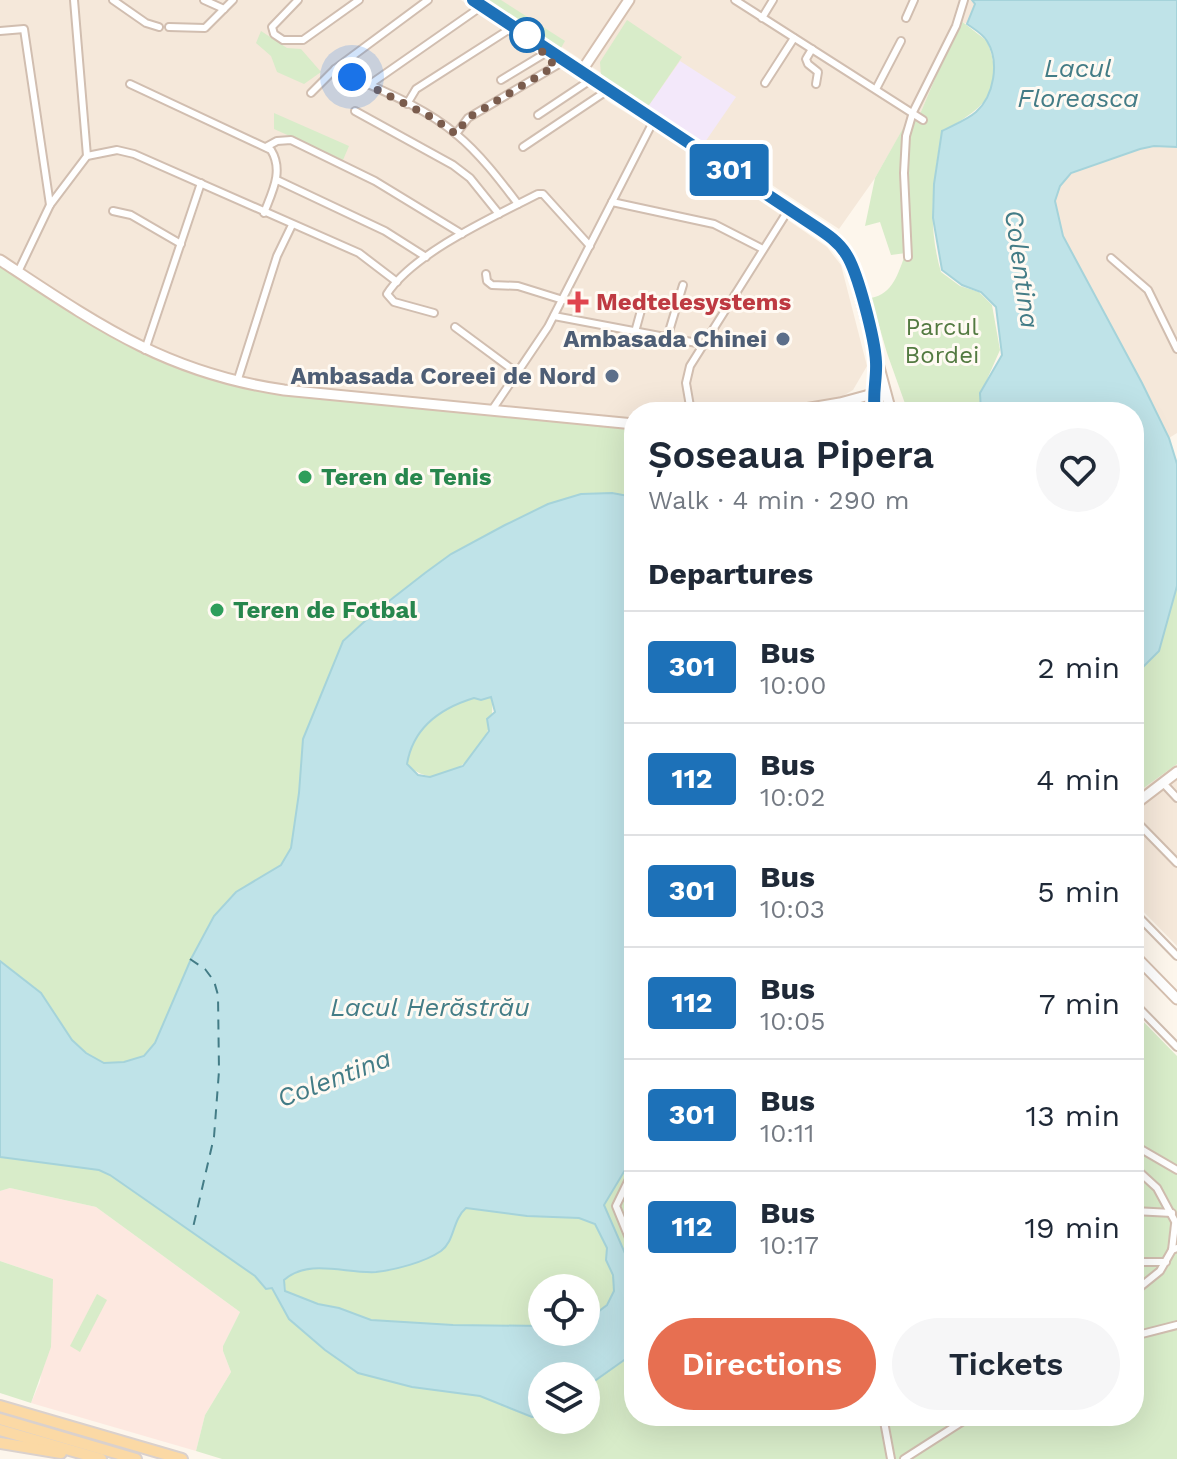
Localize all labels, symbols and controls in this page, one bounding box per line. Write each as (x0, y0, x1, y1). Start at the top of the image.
unlabelled marker (510, 18, 544, 52)
water label: Lacul Floreasca (1017, 53, 1139, 113)
your location (332, 57, 372, 97)
line badge: 301 (683, 144, 775, 196)
text: 301 (706, 153, 752, 186)
water label: Colentina (999, 208, 1045, 330)
place label: Medtelesystems (596, 288, 791, 316)
marker: Medtelesystems (567, 291, 589, 313)
park label: Parcul Bordei (905, 313, 979, 369)
place label: Ambasada Chinei (563, 325, 767, 353)
marker: Ambasada Chinei (774, 330, 792, 348)
place label: Ambasada Coreei de Nord (291, 362, 596, 390)
marker: Ambasada Coreei de Nord (603, 367, 621, 385)
button: heart (1036, 428, 1120, 512)
text: Șoseaua Pipera (648, 433, 934, 477)
place label: Teren de Tenis (321, 463, 492, 491)
marker: Teren de Tenis (296, 468, 314, 486)
text: Walk · 4 min · 290 m (648, 485, 910, 515)
text: Departures (648, 556, 813, 591)
place label: Teren de Fotbal (233, 596, 417, 624)
marker: Teren de Fotbal (208, 601, 226, 619)
text: Bus (760, 635, 815, 670)
text: 301 (669, 650, 715, 683)
text: 2 min (1037, 650, 1120, 685)
text: 10:00 (760, 670, 826, 700)
text: Bus (760, 747, 815, 782)
text: 112 (672, 762, 712, 795)
text: 4 min (1036, 762, 1120, 797)
text: 10:02 (760, 782, 825, 812)
text: Bus (760, 859, 815, 894)
text: 301 (669, 874, 715, 907)
text: 5 min (1037, 874, 1120, 909)
text: 10:03 (760, 894, 825, 924)
text: Bus (760, 971, 815, 1006)
text: 112 (672, 986, 712, 1019)
text: 7 min (1039, 986, 1120, 1021)
water label: Lacul Herăstrău (330, 992, 530, 1022)
text: 10:05 (760, 1006, 825, 1036)
water label: Colentina (273, 1043, 395, 1113)
text: Bus (760, 1083, 815, 1118)
text: 301 (669, 1098, 715, 1131)
text: 13 min (1025, 1098, 1120, 1133)
text: 10:11 (760, 1118, 814, 1148)
text: Bus (760, 1195, 815, 1230)
text: 112 (672, 1210, 712, 1243)
text: 19 min (1024, 1210, 1120, 1245)
text: 10:17 (760, 1230, 819, 1260)
map controls (528, 1274, 600, 1434)
button: locate (528, 1274, 600, 1346)
button: Directions (648, 1318, 876, 1410)
button: Tickets (892, 1318, 1120, 1410)
button: layers (528, 1362, 600, 1434)

